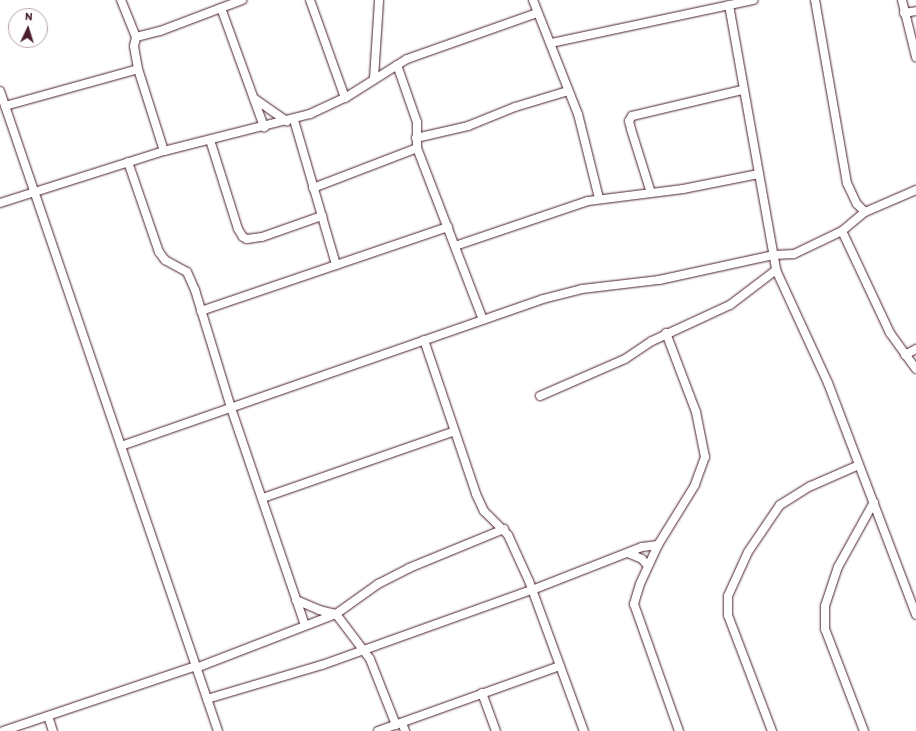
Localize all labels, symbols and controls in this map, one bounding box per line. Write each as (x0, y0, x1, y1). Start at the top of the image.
north arrow (8, 8, 48, 48)
text: N (25, 10, 33, 23)

